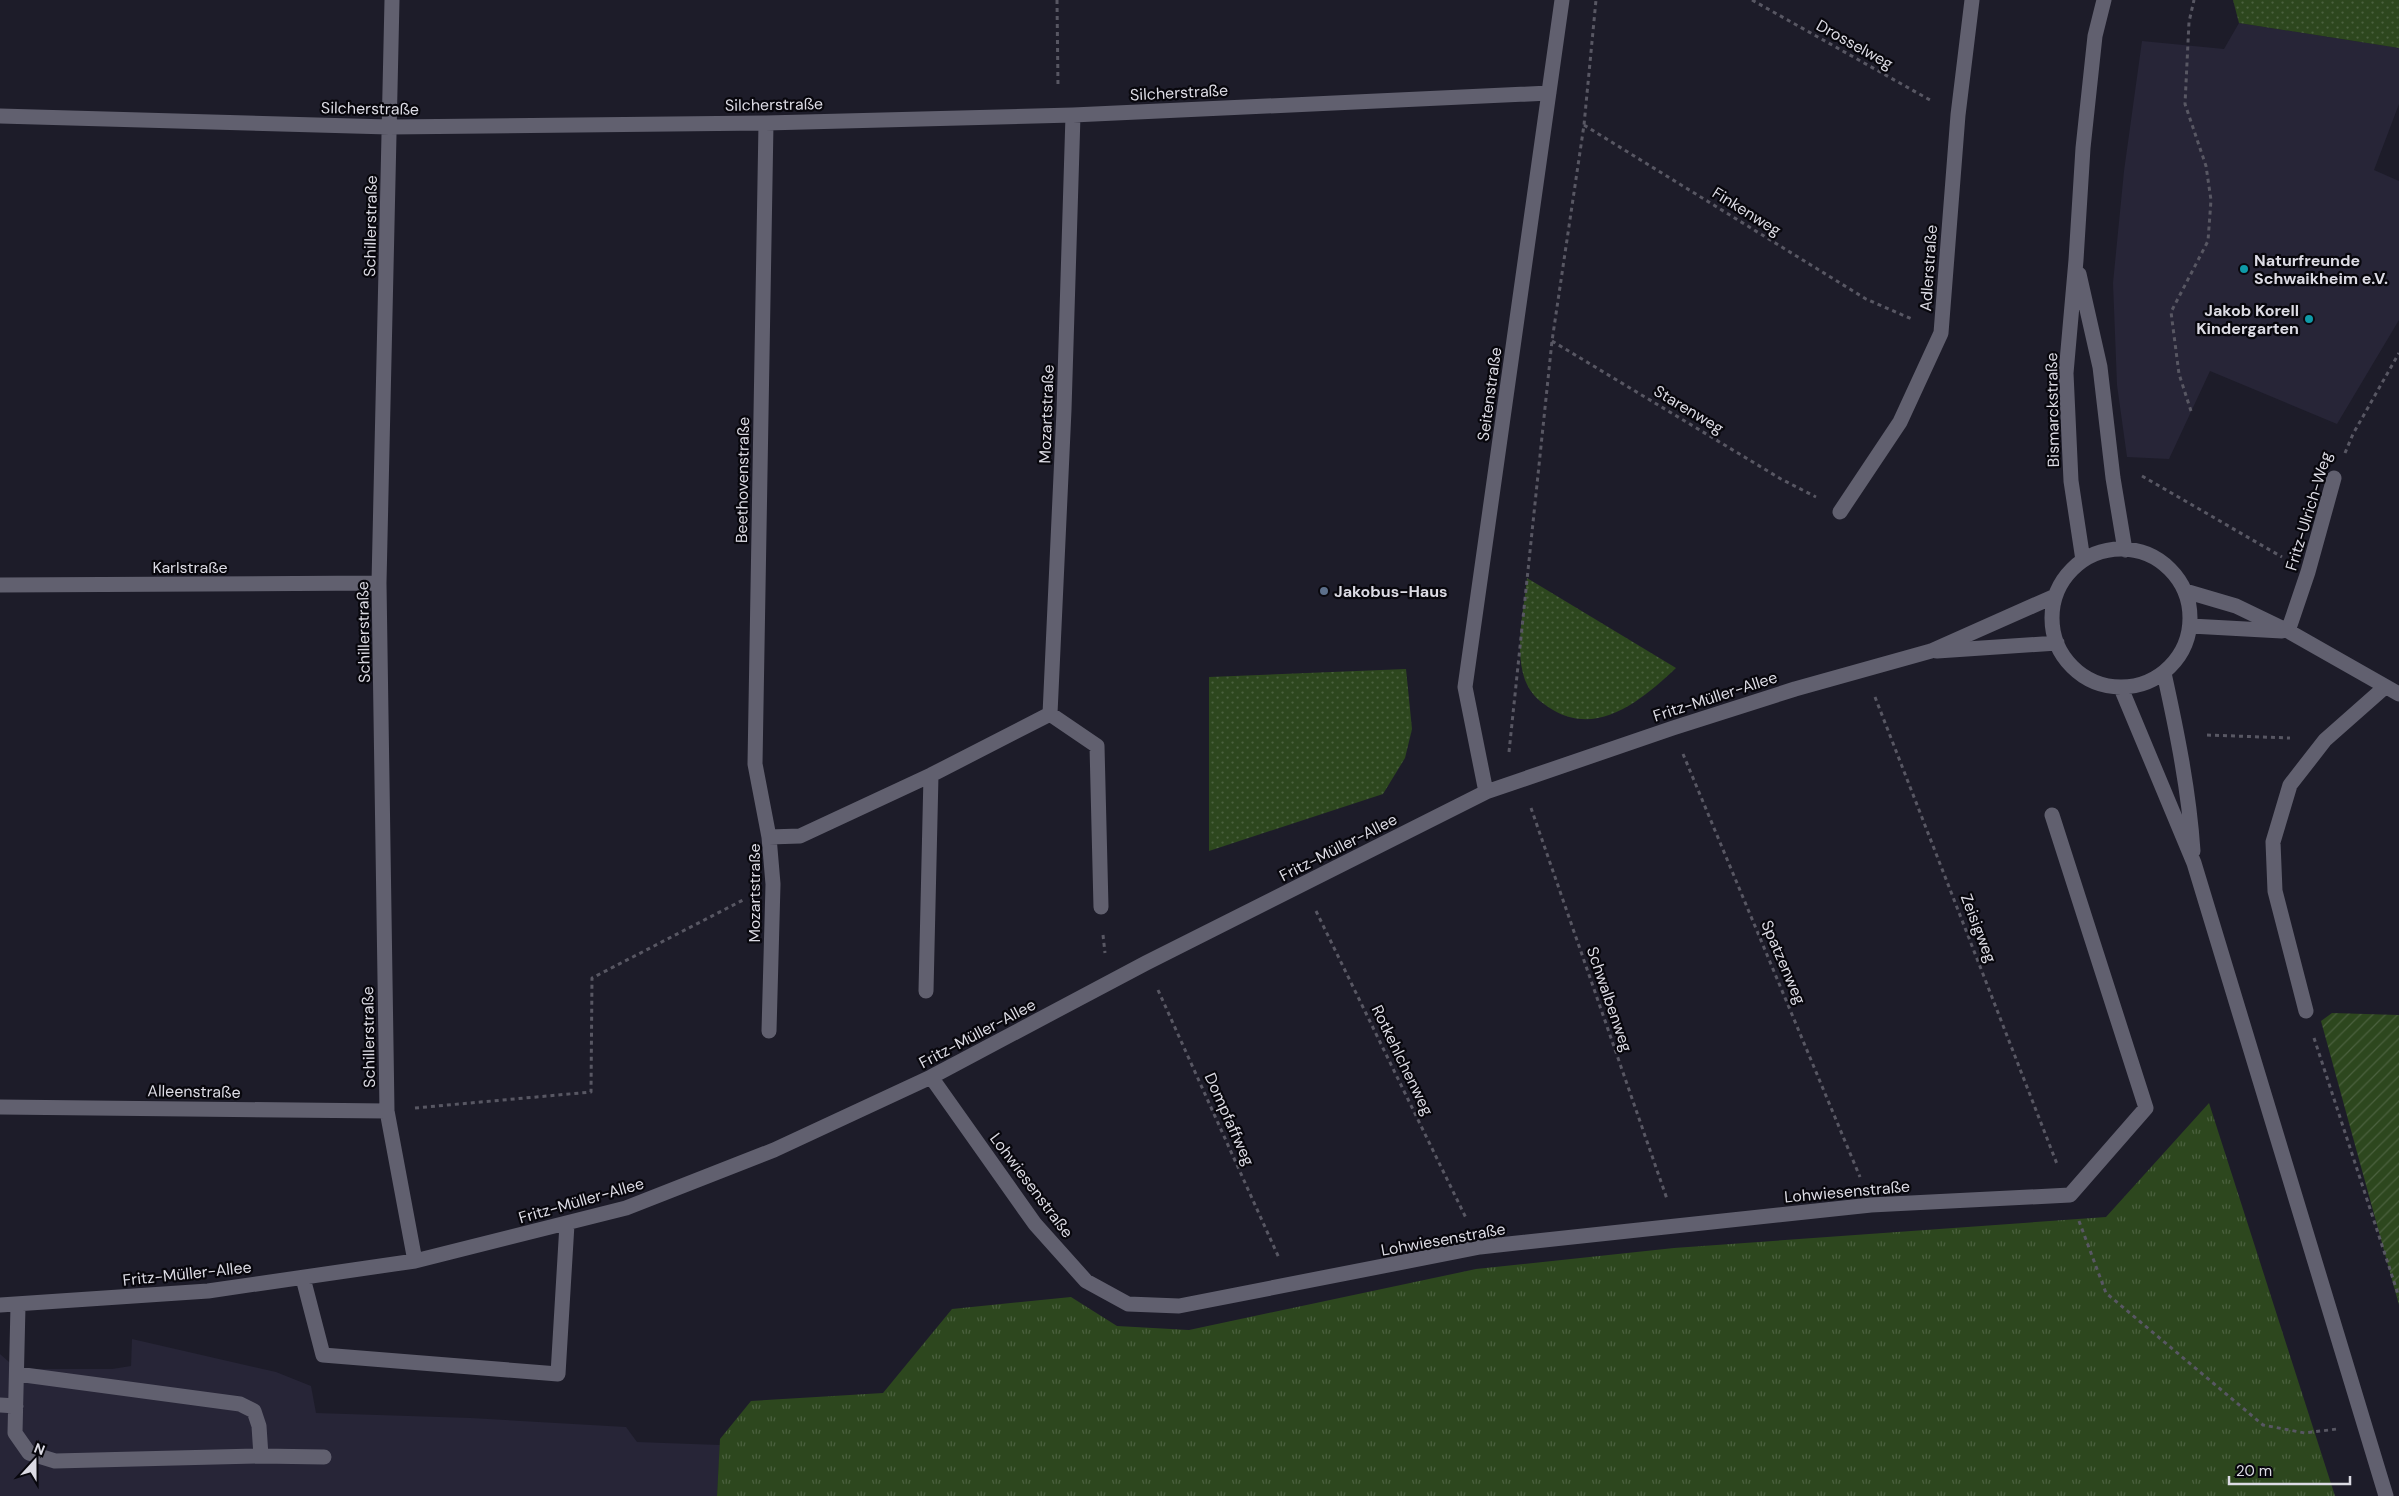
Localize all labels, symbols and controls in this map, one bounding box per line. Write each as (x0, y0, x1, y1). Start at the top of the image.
street label: Drosselweg (1813, 15, 1897, 74)
street label: Silcherstraße (1130, 79, 1229, 106)
street label: Silcherstraße (725, 93, 823, 116)
street label: Silcherstraße (321, 97, 419, 120)
street label: Schillerstraße (359, 175, 382, 277)
street label: Finkenweg (1708, 182, 1785, 241)
street label: Adlerstraße (1915, 224, 1942, 312)
place label: Naturfreunde Schwaikheim e.V. (2254, 250, 2388, 289)
marker: Naturfreunde Schwaikheim e.V. (2238, 263, 2250, 275)
place label: Jakob Korell Kindergarten (2196, 300, 2299, 339)
marker: Jakob Korell Kindergarten (2303, 313, 2315, 325)
street label: Seitenstraße (1473, 346, 1506, 442)
street label: Bismarckstraße (2041, 352, 2064, 468)
street label: Mozartstraße (1034, 364, 1059, 464)
street label: Starenweg (1650, 380, 1728, 439)
street label: Beethovenstraße (731, 417, 754, 543)
street label: Fritz-Ulrich-Weg (2280, 449, 2337, 573)
street label: Karlstraße (152, 557, 228, 578)
street label: Schillerstraße (352, 581, 375, 683)
place label: Jakobus-Haus (1334, 581, 1448, 602)
marker: Jakobus-Haus (1318, 585, 1330, 597)
street label: Fritz-Müller-Allee (1650, 666, 1780, 726)
street label: Fritz-Müller-Allee (1276, 809, 1401, 886)
street label: Mozartstraße (744, 843, 765, 943)
street label: Zeisigweg (1956, 891, 2001, 966)
street label: Spatzenweg (1756, 917, 1811, 1008)
street label: Schwalbenweg (1582, 944, 1637, 1055)
street label: Schillerstraße (357, 986, 380, 1088)
street label: Fritz-Müller-Allee (915, 994, 1039, 1073)
street label: Rotkehlchenweg (1367, 1002, 1438, 1119)
street label: Dompfaffweg (1200, 1070, 1259, 1169)
street label: Alleenstraße (147, 1080, 241, 1103)
street label: Lohwiesenstraße (985, 1129, 1078, 1242)
street label: Fritz-Müller-Allee (516, 1173, 646, 1228)
street label: Lohwiesenstraße (1783, 1176, 1911, 1207)
street label: Lohwiesenstraße (1379, 1218, 1507, 1261)
street label: Fritz-Müller-Allee (122, 1256, 253, 1291)
north arrow (10, 1436, 60, 1486)
text: N (32, 1439, 48, 1459)
scale bar (2229, 1454, 2350, 1486)
text: 20 m (2236, 1461, 2272, 1481)

